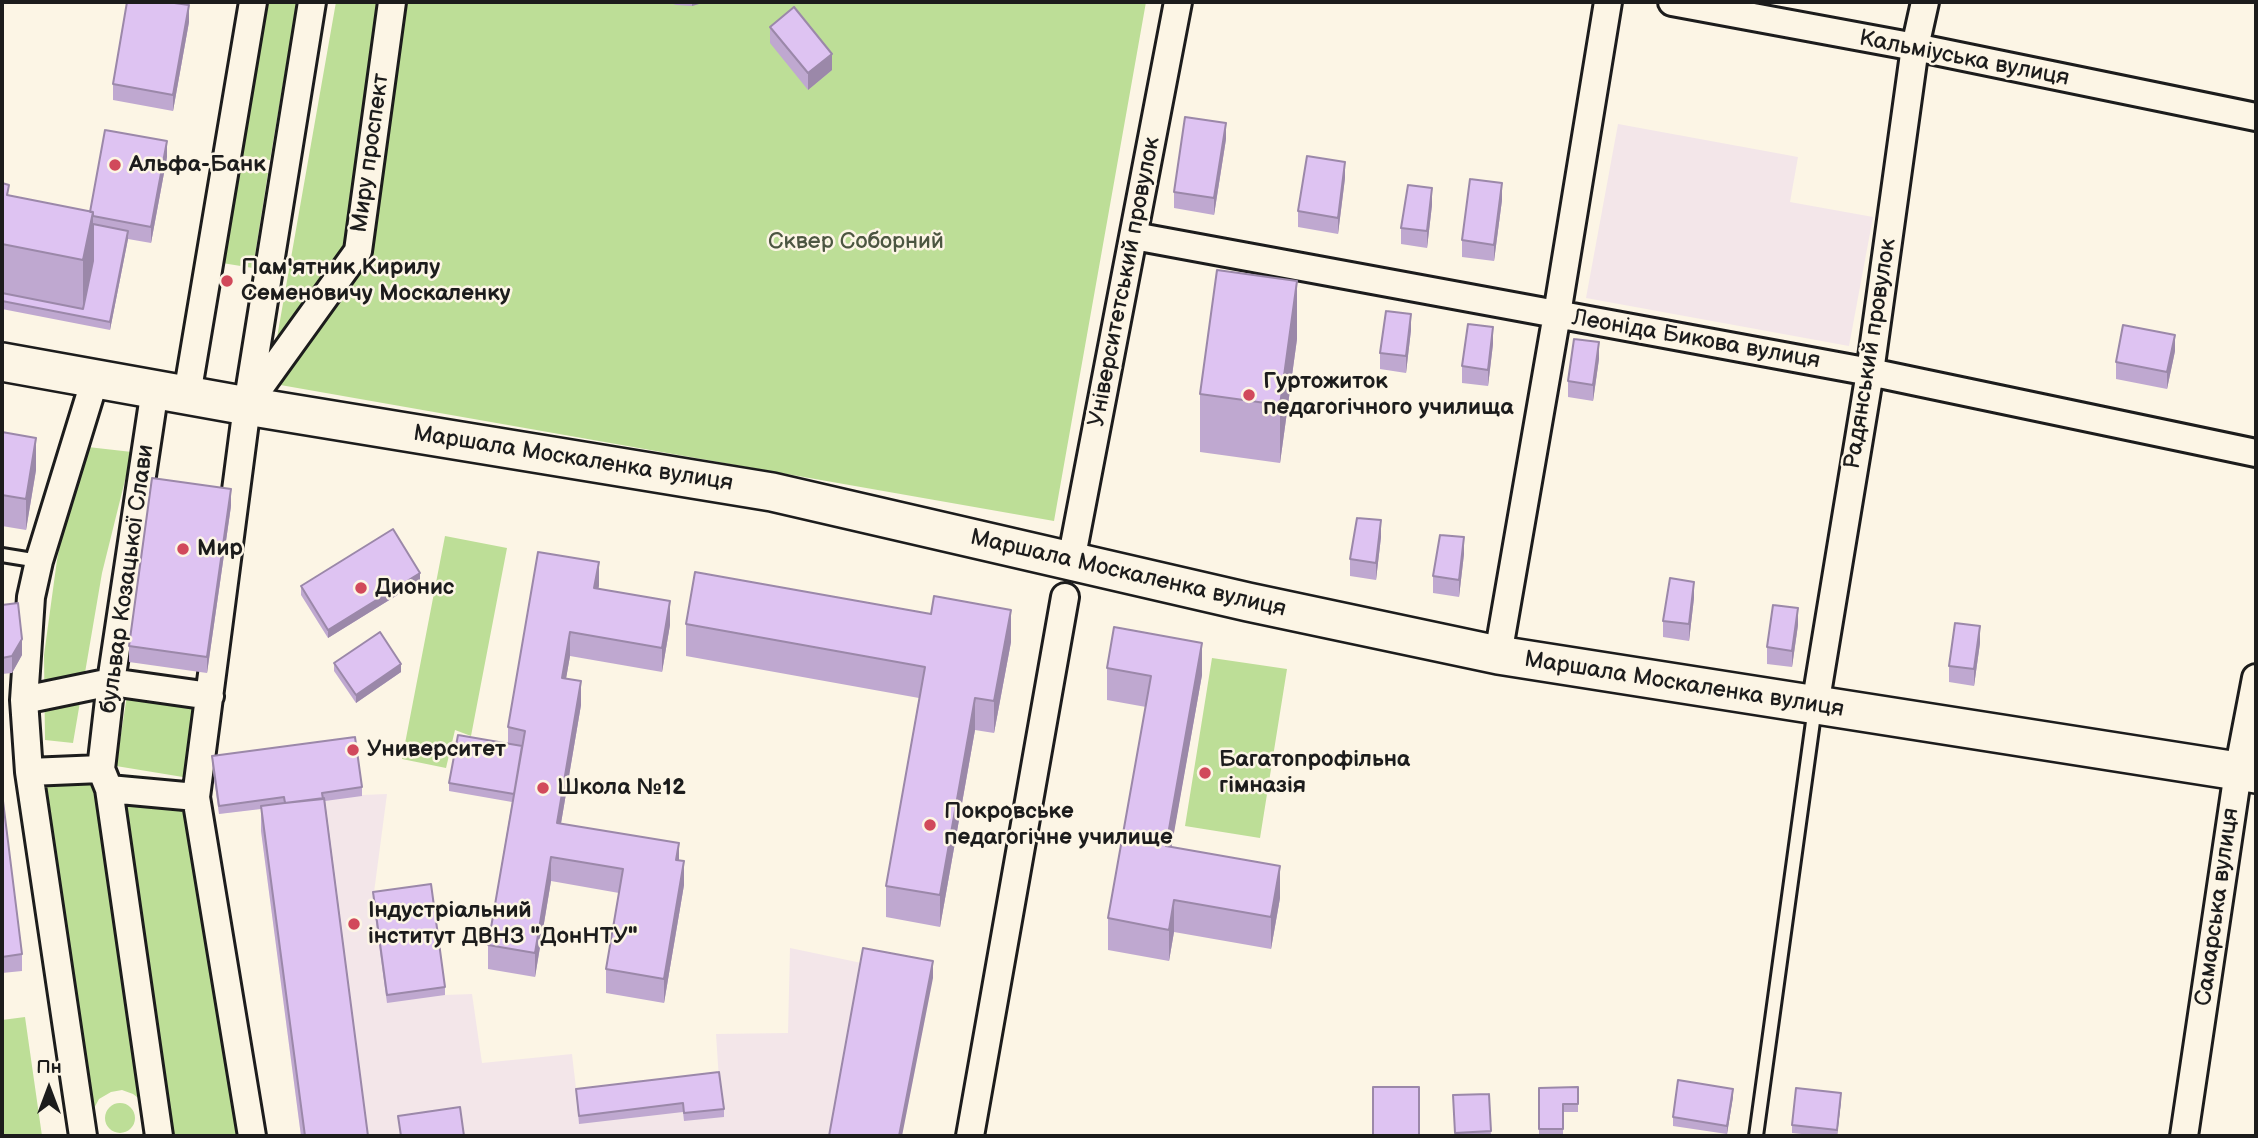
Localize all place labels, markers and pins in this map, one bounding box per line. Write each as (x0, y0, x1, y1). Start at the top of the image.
place label: Альфа-Банк (129, 151, 266, 179)
marker: Альфа-Банк (107, 157, 123, 173)
place label: Пам'ятник Кирилу Семеновичу Москаленку (241, 254, 511, 308)
marker: Пам'ятник Кирилу Семеновичу Москаленку (219, 273, 235, 289)
place label: Гуртожиток педагогічного училища (1263, 368, 1513, 422)
marker: Гуртожиток педагогічного училища (1241, 387, 1257, 403)
place label: Мир (197, 535, 243, 563)
marker: Мир (175, 541, 191, 557)
place label: Дионис (375, 574, 454, 602)
marker: Дионис (353, 580, 369, 596)
place label: Университет (367, 736, 506, 764)
marker: Университет (345, 742, 361, 758)
place label: Багатопрофільна гімназія (1219, 746, 1410, 800)
marker: Багатопрофільна гімназія (1197, 765, 1213, 781)
place label: Школа №12 (557, 774, 686, 802)
marker: Школа №12 (535, 780, 551, 796)
place label: Покровське педагогічне училище (944, 798, 1173, 852)
marker: Покровське педагогічне училище (922, 817, 938, 833)
place label: Індустріальний інститут ДВНЗ "ДонНТУ" (368, 897, 638, 951)
marker: Індустріальний інститут ДВНЗ "ДонНТУ" (346, 916, 362, 932)

